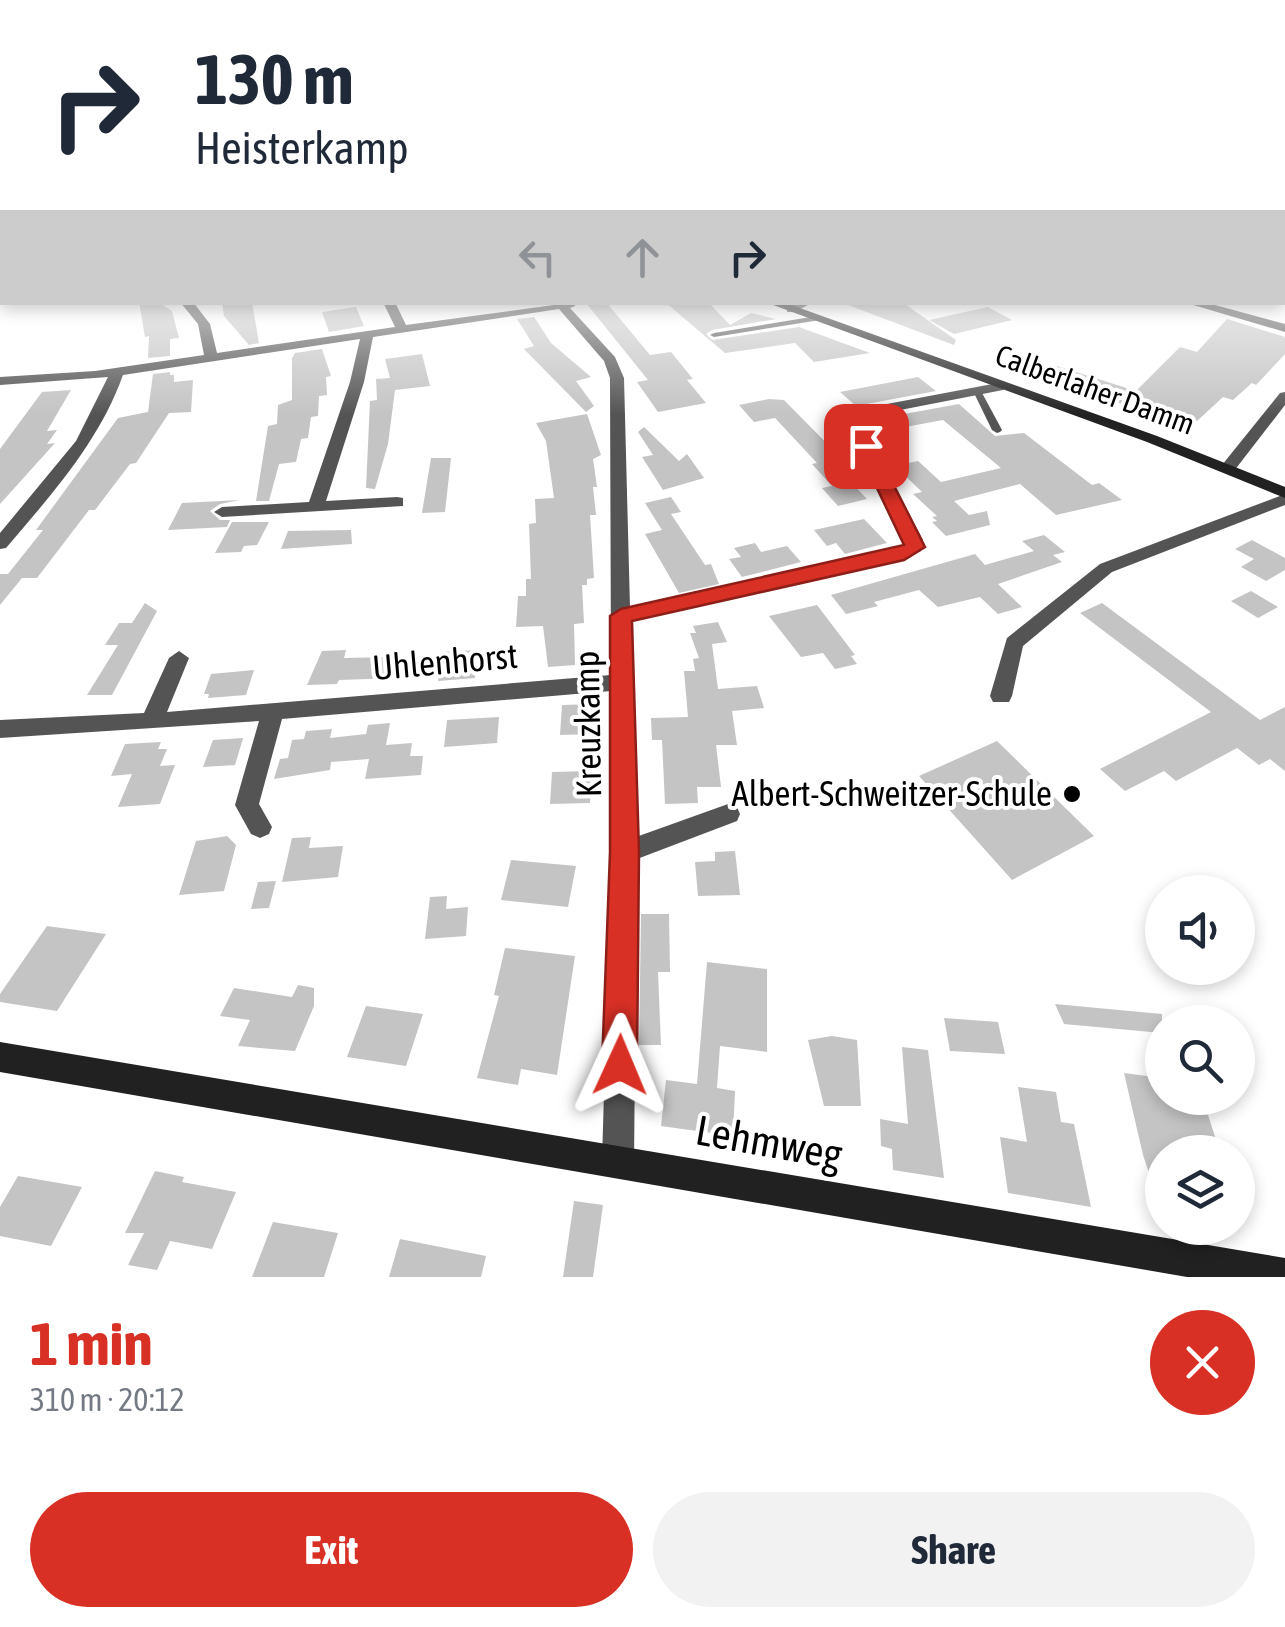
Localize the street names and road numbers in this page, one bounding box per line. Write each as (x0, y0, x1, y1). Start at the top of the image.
street label: Calberlaher Damm (991, 337, 1199, 441)
street label: Uhlenhorst (371, 635, 519, 687)
street label: Kreuzkamp (566, 651, 608, 798)
street label: Lehmweg (692, 1106, 846, 1178)

